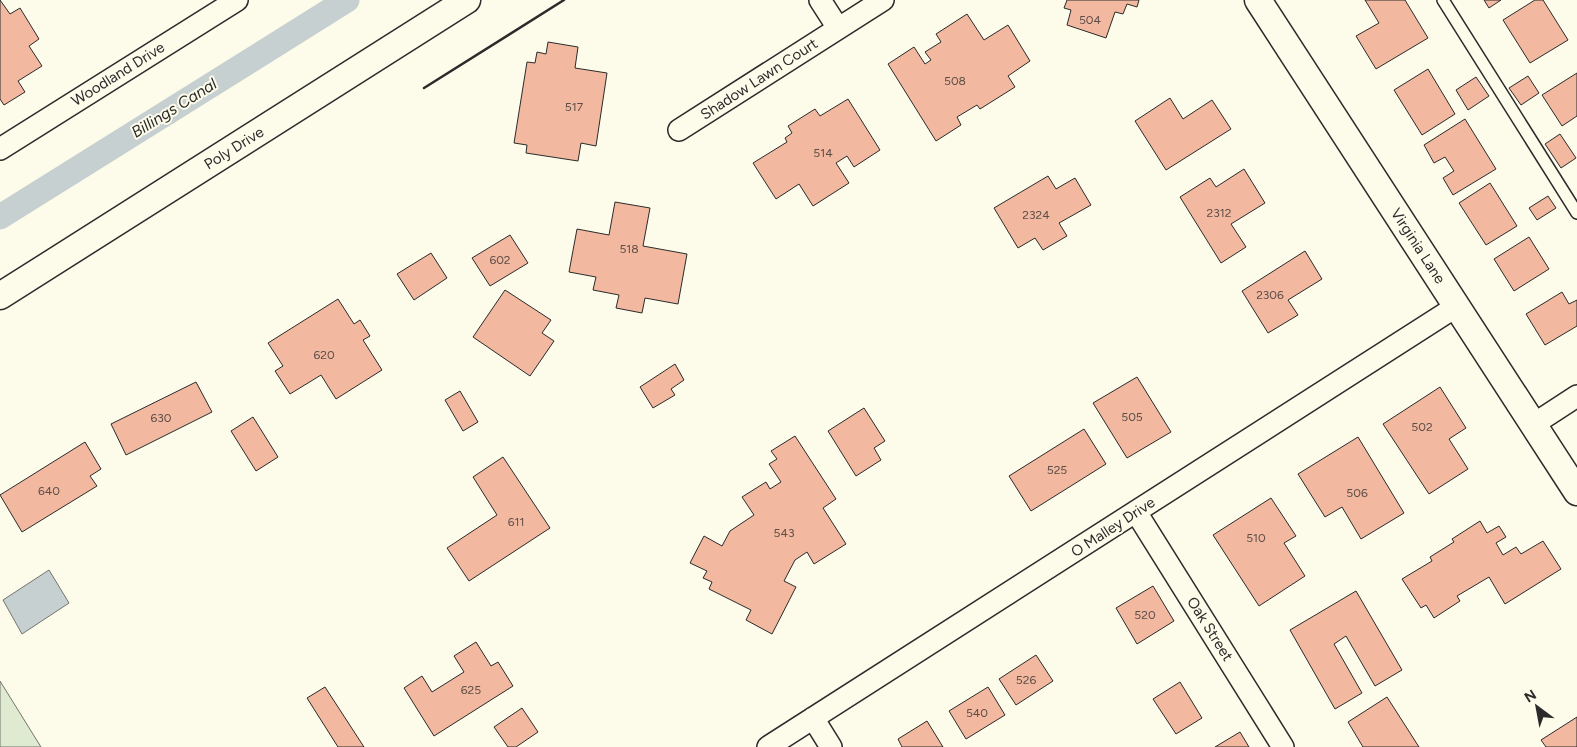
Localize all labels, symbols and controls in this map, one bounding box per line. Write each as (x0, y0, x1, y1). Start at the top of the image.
house number: 504 (1079, 13, 1102, 27)
street label: Shadow Lawn Court (697, 34, 821, 124)
street label: Woodland Drive (68, 38, 168, 110)
water label: Billings Canal (128, 74, 221, 142)
house number: 508 (944, 74, 966, 88)
house number: 517 (565, 100, 584, 114)
street label: Poly Drive (201, 123, 267, 173)
house number: 514 (813, 146, 833, 160)
street label: Virginia Lane (1387, 205, 1449, 287)
house number: 2312 (1207, 206, 1231, 220)
house number: 2324 (1022, 208, 1050, 222)
house number: 518 (619, 242, 639, 256)
house number: 602 (489, 253, 511, 267)
house number: 2306 (1256, 288, 1284, 302)
house number: 620 (313, 348, 335, 362)
house number: 505 (1121, 410, 1143, 424)
house number: 630 (150, 411, 172, 425)
house number: 502 (1411, 420, 1433, 434)
house number: 525 (1047, 463, 1067, 477)
house number: 640 (38, 484, 60, 498)
house number: 506 (1346, 486, 1368, 500)
street label: O Malley Drive (1068, 493, 1158, 561)
house number: 611 (508, 515, 524, 529)
house number: 543 (774, 526, 794, 540)
house number: 510 (1246, 531, 1266, 545)
street label: Oak Street (1183, 594, 1237, 665)
house number: 520 (1134, 608, 1156, 622)
house number: 526 (1016, 673, 1036, 687)
north arrow (1512, 682, 1562, 732)
house number: 625 (461, 683, 481, 697)
text: N (1521, 686, 1539, 706)
house number: 540 (966, 706, 988, 720)

